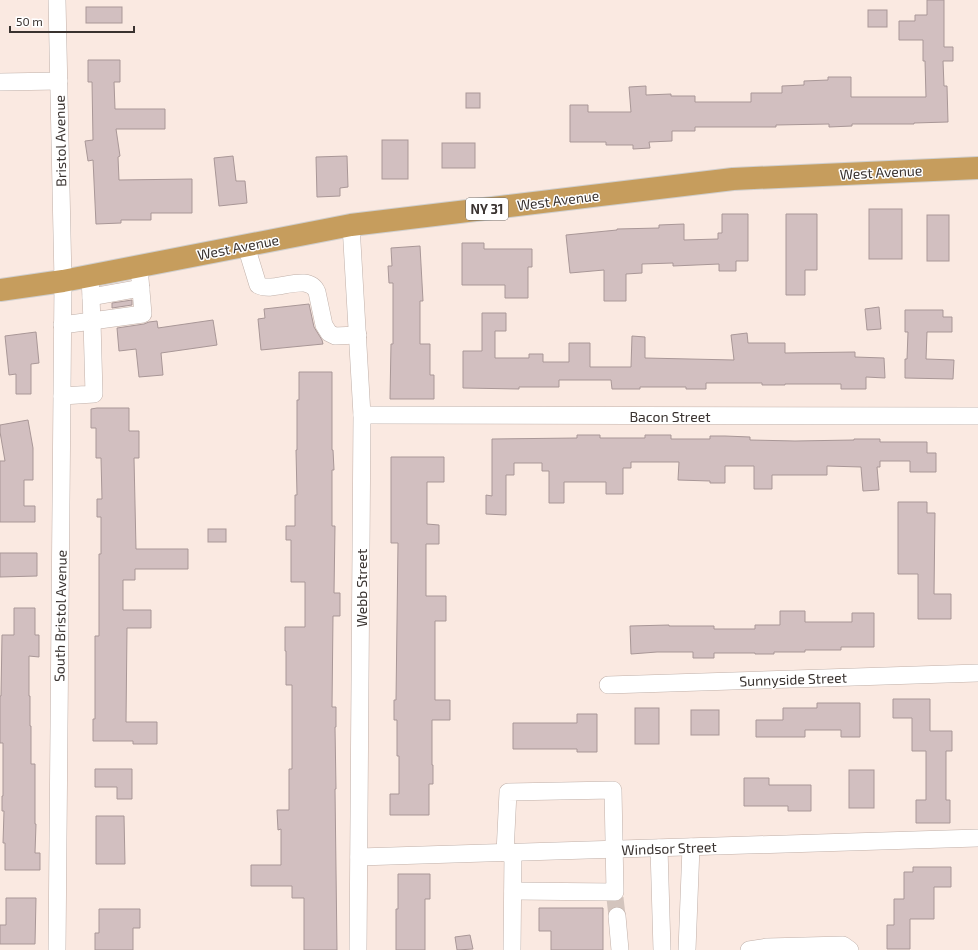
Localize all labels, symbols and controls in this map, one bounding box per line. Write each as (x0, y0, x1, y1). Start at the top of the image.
scale bar (10, 8, 134, 34)
text: 50 m (16, 14, 43, 28)
street label: Bristol Avenue (51, 95, 69, 187)
street label: West Avenue (839, 161, 923, 183)
street label: West Avenue (516, 187, 600, 213)
road number: NY 31 (466, 198, 508, 220)
street label: West Avenue (196, 231, 280, 263)
street label: Bacon Street (629, 408, 711, 425)
street label: Webb Street (353, 549, 370, 627)
street label: South Bristol Avenue (50, 550, 70, 682)
street label: Sunnyside Street (739, 669, 847, 689)
street label: Windsor Street (621, 838, 717, 858)

